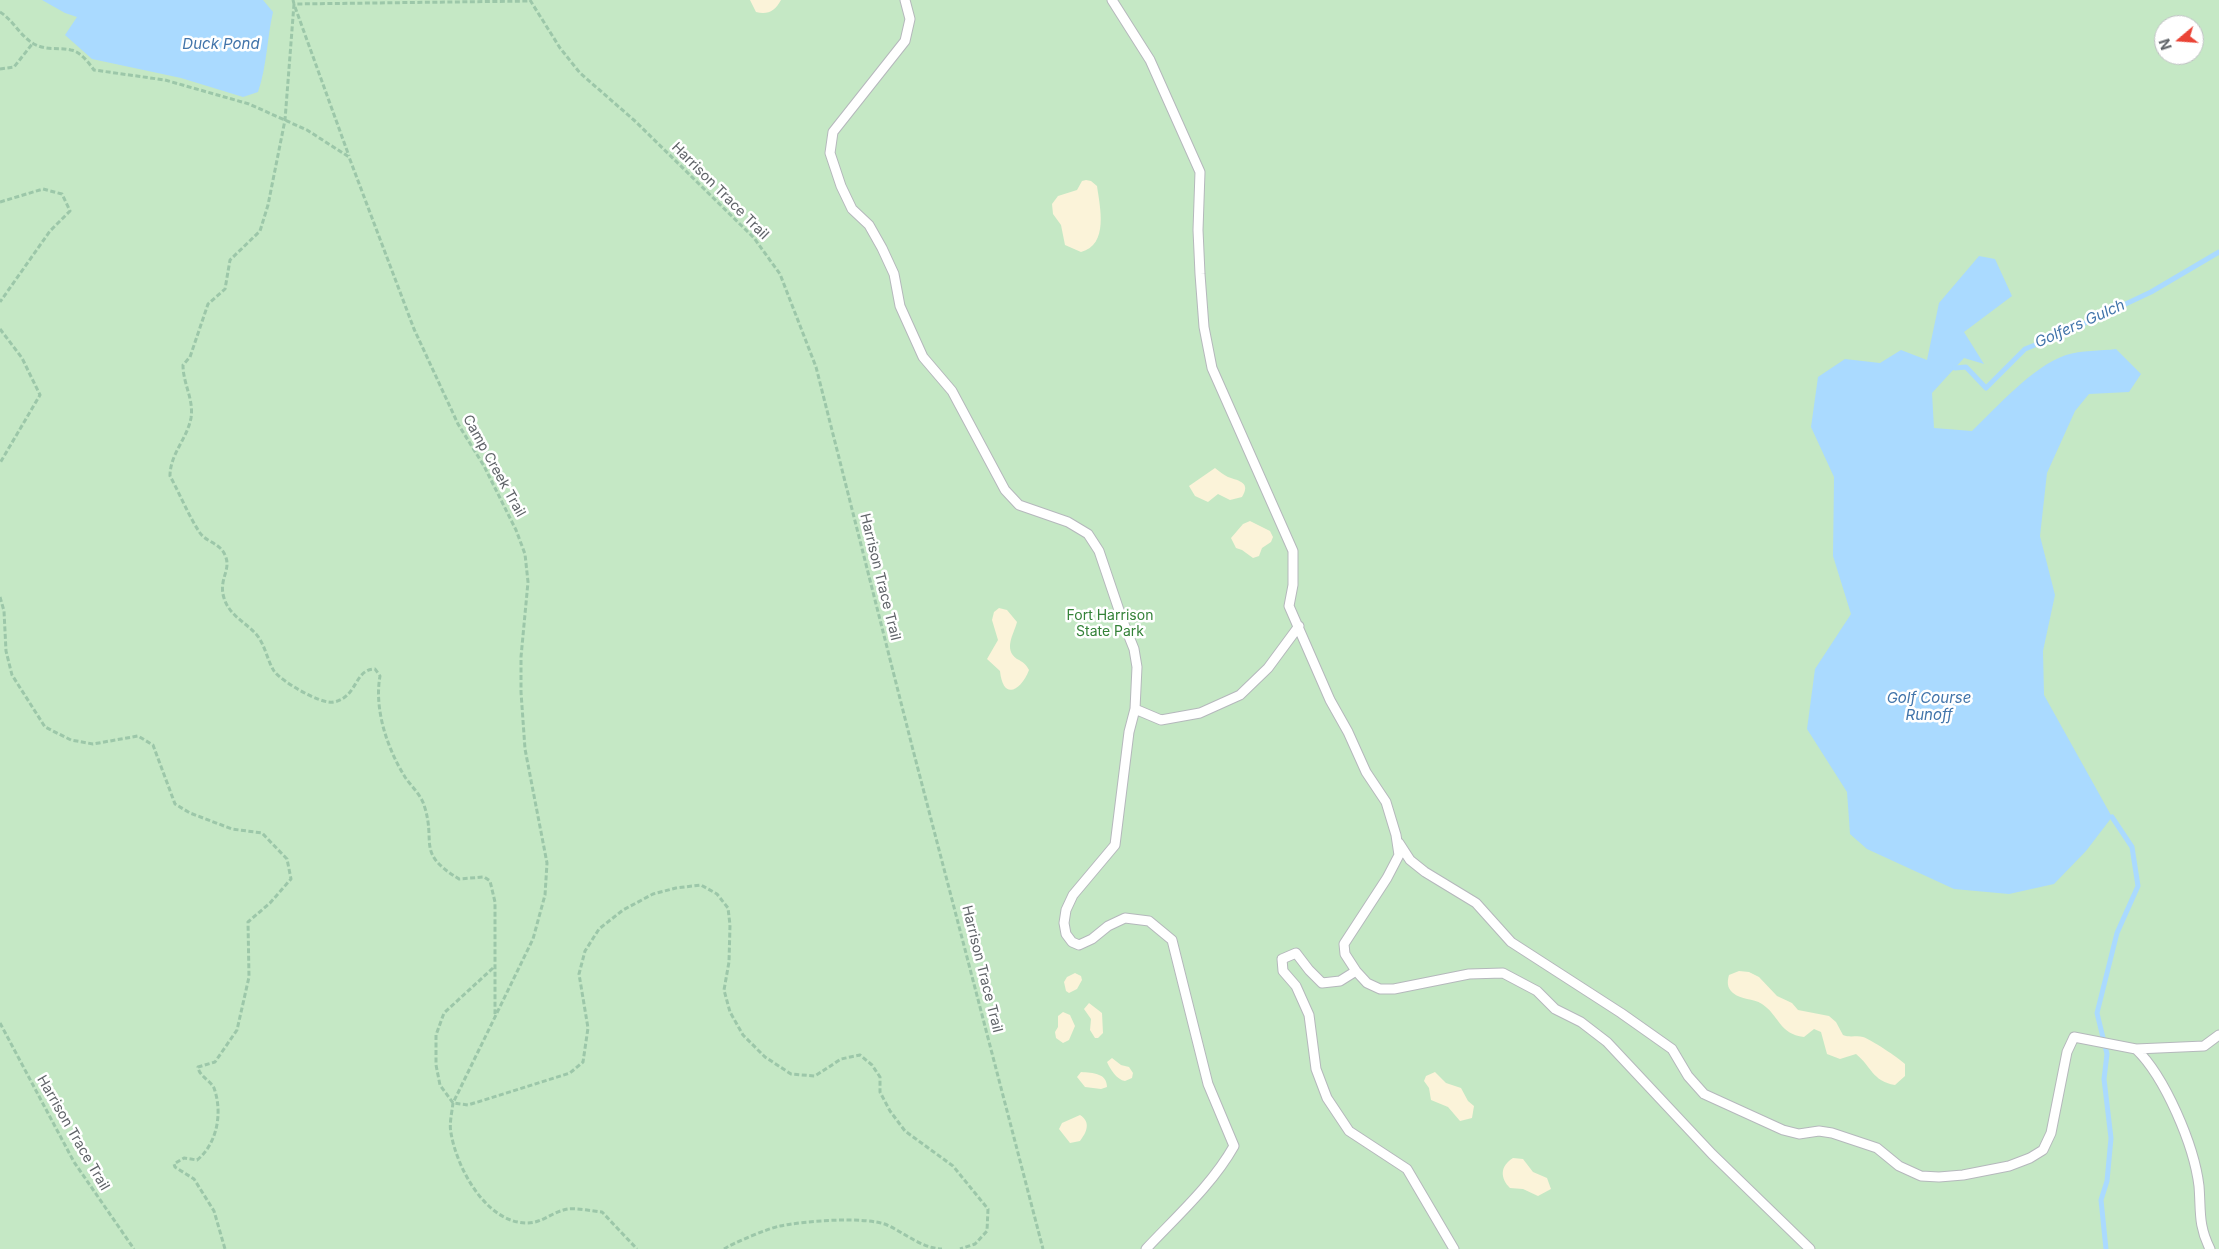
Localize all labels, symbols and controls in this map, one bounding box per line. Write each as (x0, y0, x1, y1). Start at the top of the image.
north arrow (2154, 15, 2204, 65)
water label: Duck Pond (182, 35, 260, 53)
text: N (2155, 37, 2175, 52)
street label: Harrison Trace Trail (668, 139, 772, 243)
water label: Golfers Gulch (2032, 296, 2128, 352)
street label: Camp Creek Trail (459, 412, 529, 520)
street label: Harrison Trace Trail (856, 512, 904, 642)
park label: Fort Harrison State Park (1067, 608, 1153, 640)
water label: Golf Course Runoff (1887, 689, 1971, 724)
street label: Harrison Trace Trail (958, 904, 1006, 1034)
street label: Harrison Trace Trail (33, 1072, 113, 1194)

